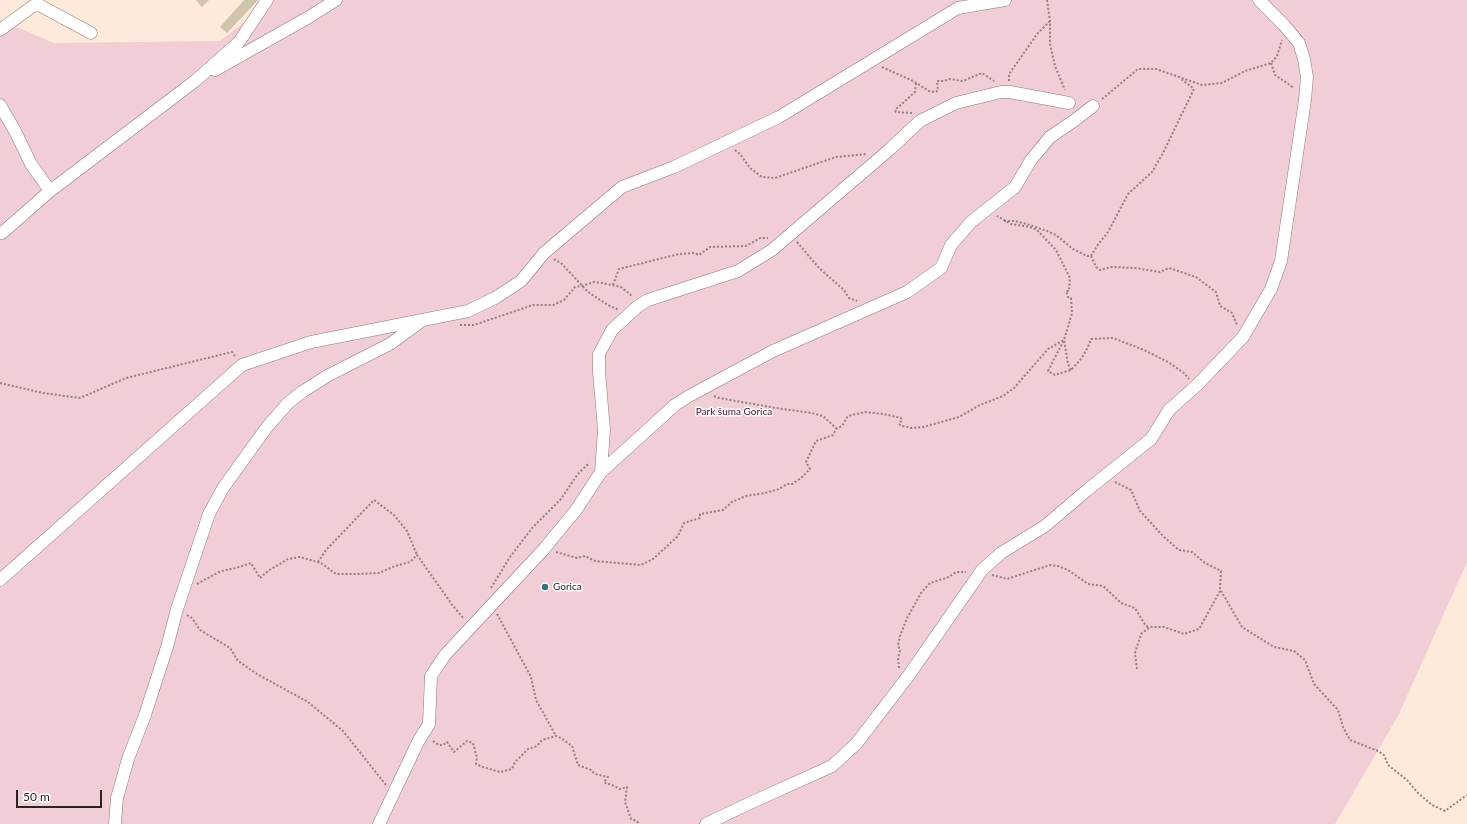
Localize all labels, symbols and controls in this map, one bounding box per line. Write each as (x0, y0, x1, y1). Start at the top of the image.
park label: Park šuma Gorica (696, 406, 772, 418)
place label: Gorica (553, 581, 582, 593)
marker: Gorica (540, 582, 550, 592)
scale bar (18, 782, 104, 808)
text: 50 m (23, 789, 50, 804)

